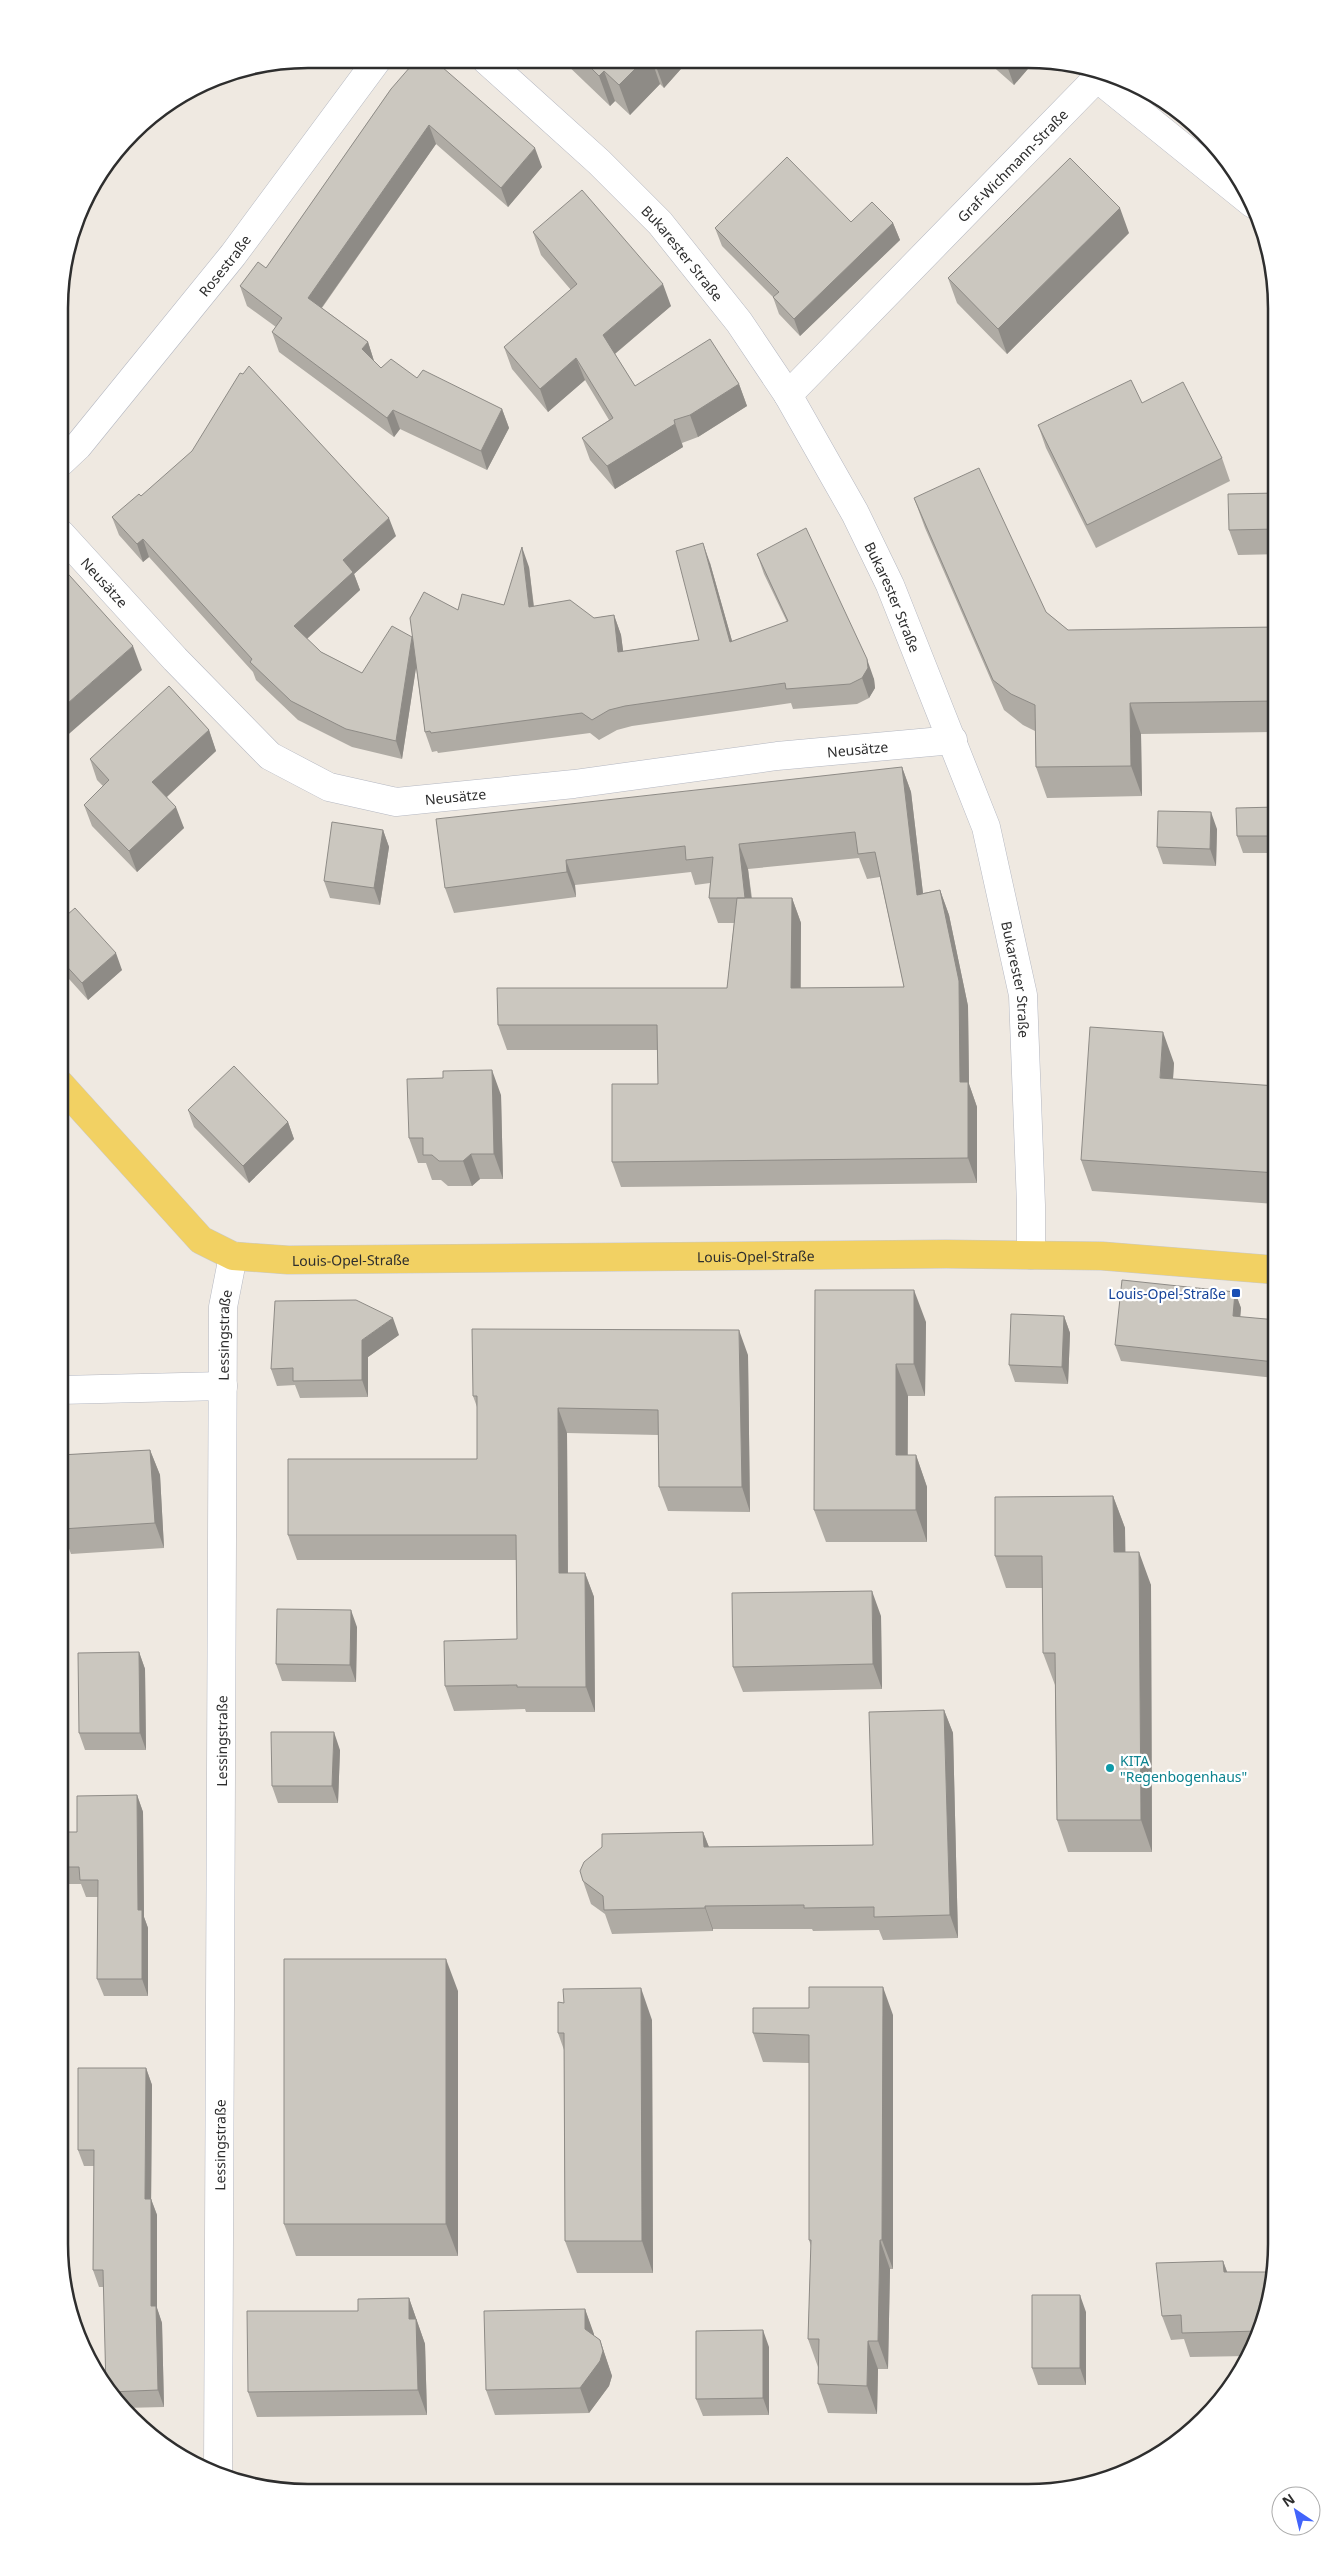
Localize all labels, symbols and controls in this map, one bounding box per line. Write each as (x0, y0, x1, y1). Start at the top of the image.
street label: Graf-Wichmann-Straße (953, 105, 1071, 226)
street label: Bukarester Straße (638, 201, 728, 305)
street label: Rosestraße (194, 230, 255, 300)
street label: Bukarester Straße (861, 538, 925, 655)
street label: Neusätze (77, 553, 133, 611)
street label: Neusätze (826, 736, 889, 761)
street label: Neusätze (424, 783, 487, 809)
street label: Bukarester Straße (997, 919, 1034, 1038)
street label: Louis-Opel-Straße (697, 1246, 815, 1266)
street label: Louis-Opel-Straße (292, 1249, 410, 1269)
place label: Louis-Opel-Straße (1108, 1284, 1226, 1303)
marker: Louis-Opel-Straße (1230, 1287, 1242, 1299)
street label: Lessingstraße (213, 1288, 236, 1381)
street label: Lessingstraße (211, 1695, 231, 1787)
place label: KITA "Regenbogenhaus" (1120, 1751, 1247, 1786)
marker: KITA "Regenbogenhaus" (1104, 1762, 1116, 1774)
street label: Lessingstraße (210, 2099, 229, 2191)
north arrow (1271, 2486, 1321, 2536)
text: N (1278, 2489, 1298, 2511)

